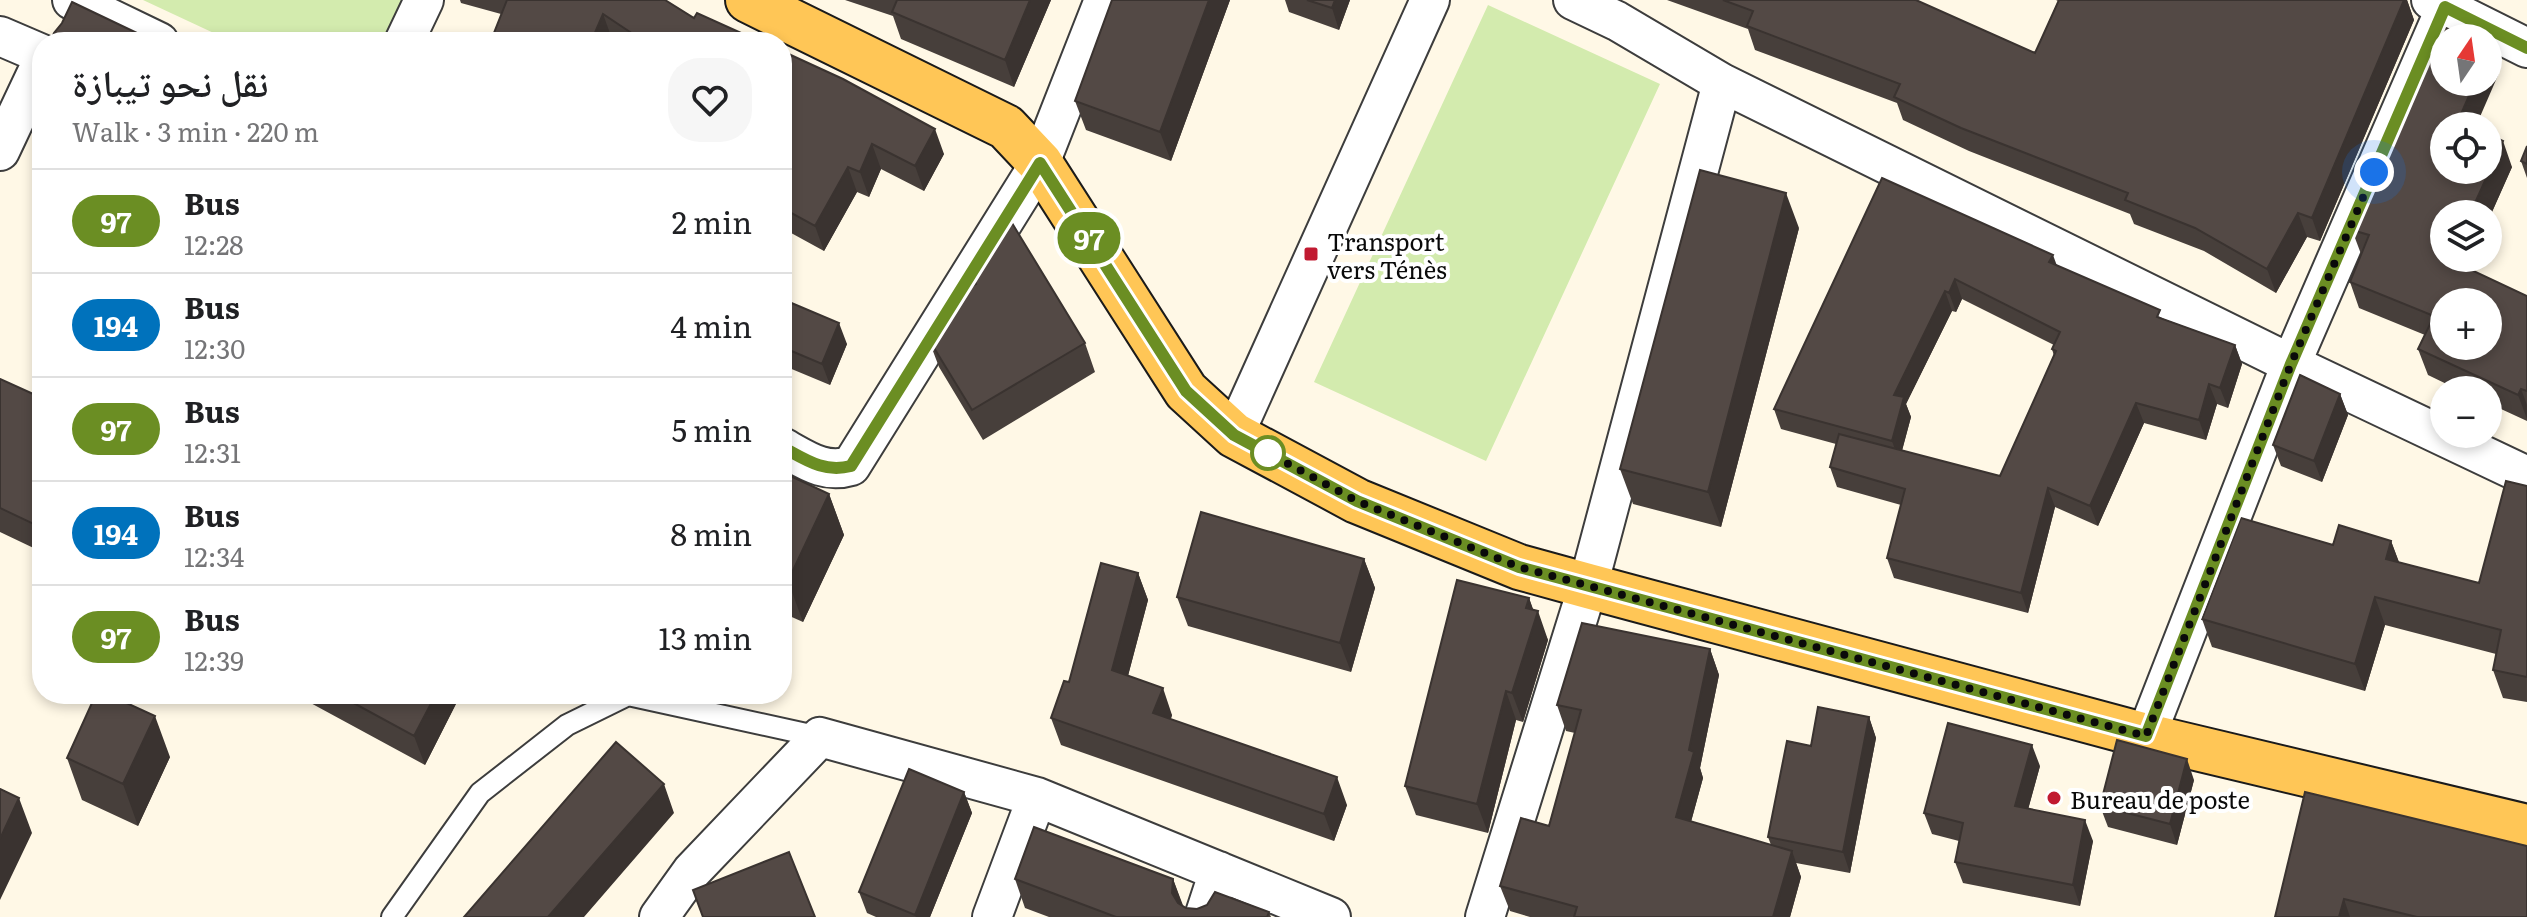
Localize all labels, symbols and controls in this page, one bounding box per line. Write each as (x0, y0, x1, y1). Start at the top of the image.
north arrow (2430, 24, 2502, 96)
map controls (2430, 24, 2502, 448)
text: نقل نحو تيبازة (72, 52, 269, 109)
button: heart (668, 58, 752, 142)
text: Walk · 3 min · 220 m (72, 111, 319, 150)
button: locate (2430, 112, 2502, 184)
your location (2354, 152, 2394, 192)
text: Bus (184, 180, 240, 224)
text: 2 min (672, 199, 752, 243)
text: 97 (100, 200, 132, 242)
button: layers (2430, 200, 2502, 272)
line badge: 97 (1053, 212, 1125, 264)
text: 97 (1073, 217, 1105, 259)
place label: Transport vers Ténès (1327, 223, 1447, 286)
text: 12:28 (184, 224, 244, 263)
marker: Transport vers Ténès (1302, 245, 1320, 263)
text: Bus (184, 284, 240, 328)
button: + (2430, 288, 2502, 360)
text: 4 min (671, 303, 752, 347)
text: 194 (94, 304, 138, 346)
text: 12:30 (184, 328, 245, 367)
button: − (2430, 376, 2502, 448)
text: Bus (184, 388, 240, 432)
text: 5 min (672, 407, 752, 451)
text: 97 (100, 408, 132, 450)
text: 12:31 (184, 432, 241, 471)
unlabelled marker (1251, 436, 1285, 470)
text: Bus (184, 492, 240, 536)
text: 8 min (671, 511, 752, 555)
text: 194 (94, 512, 138, 554)
text: 12:34 (184, 536, 244, 575)
text: Bus (184, 596, 240, 640)
text: 13 min (659, 615, 752, 659)
text: 97 (100, 616, 132, 658)
text: 12:39 (184, 640, 244, 679)
place label: Bureau de poste (2070, 781, 2250, 816)
marker: Bureau de poste (2045, 789, 2063, 807)

